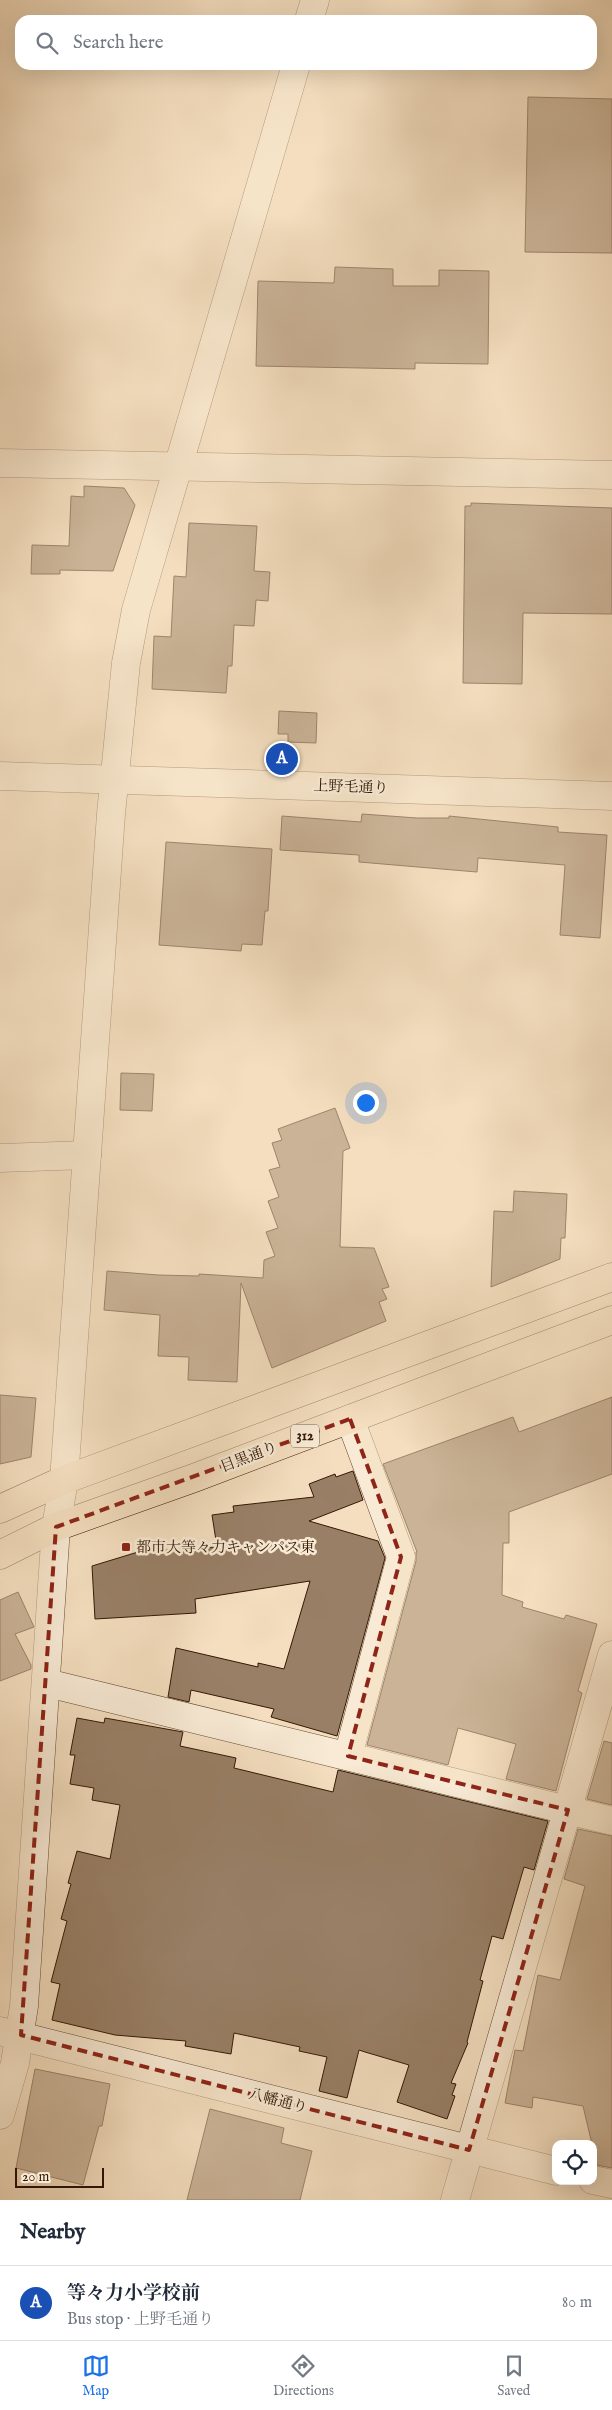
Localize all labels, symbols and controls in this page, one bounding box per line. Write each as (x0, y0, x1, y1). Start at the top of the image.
search box (15, 15, 597, 70)
icon: search (33, 29, 61, 57)
text: Search here (73, 31, 164, 55)
pin: A (266, 740, 298, 778)
street label: 上野毛通り (313, 776, 389, 798)
your location (353, 1090, 379, 1116)
road number: 312 (291, 1424, 319, 1448)
street label: 目黒通り (218, 1437, 280, 1477)
place label: 都市大等々力キャンパス東 (136, 1538, 315, 1557)
marker: 都市大等々力キャンパス東 (120, 1541, 132, 1553)
street label: 八幡通り (247, 2085, 309, 2117)
map controls (552, 2140, 597, 2185)
button: locate (552, 2140, 597, 2185)
scale bar (15, 2165, 104, 2188)
text: 20 m (22, 2168, 49, 2186)
text: Nearby (20, 2219, 85, 2246)
text: 等々力小学校前 (67, 2282, 200, 2306)
text: A (31, 2293, 41, 2313)
text: 80 m (562, 2293, 592, 2313)
text: Bus stop · 上野毛通り (67, 2310, 214, 2330)
tab: Map (82, 2352, 110, 2400)
tab: Directions (273, 2352, 334, 2400)
tab: Saved (497, 2352, 530, 2400)

